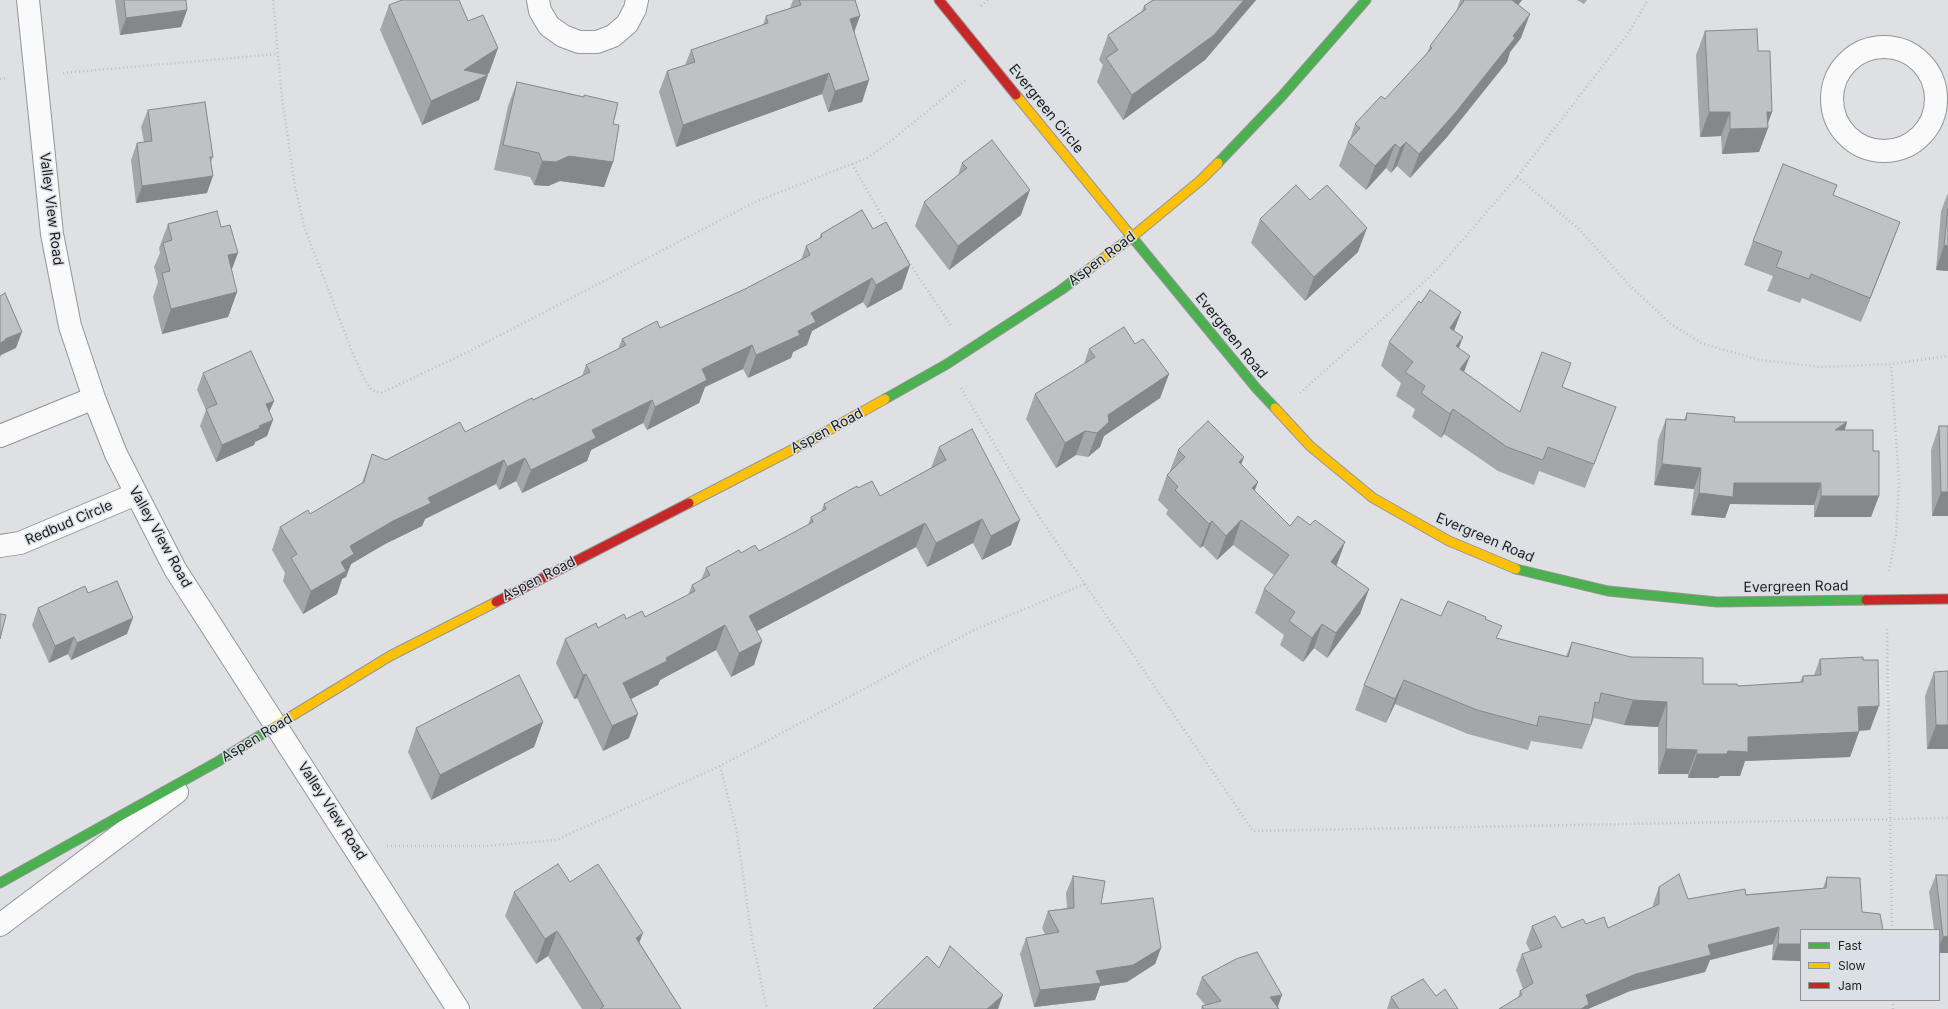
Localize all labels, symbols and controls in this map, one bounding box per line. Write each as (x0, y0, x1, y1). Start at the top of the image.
street label: Evergreen Circle (1005, 61, 1087, 157)
street label: Valley View Road (36, 152, 66, 266)
street label: Aspen Road (1065, 228, 1139, 290)
street label: Evergreen Road (1191, 290, 1271, 382)
street label: Aspen Road (788, 405, 866, 457)
street label: Valley View Road (125, 483, 195, 591)
street label: Redbud Circle (23, 497, 115, 549)
street label: Evergreen Road (1433, 510, 1537, 566)
street label: Aspen Road (500, 553, 578, 605)
street label: Evergreen Road (1743, 578, 1849, 596)
street label: Aspen Road (218, 710, 296, 766)
street label: Valley View Road (294, 759, 370, 863)
legend (1800, 929, 1940, 1001)
text: Fast (1838, 938, 1862, 953)
text: Slow (1838, 958, 1865, 973)
text: Jam (1838, 978, 1862, 993)

